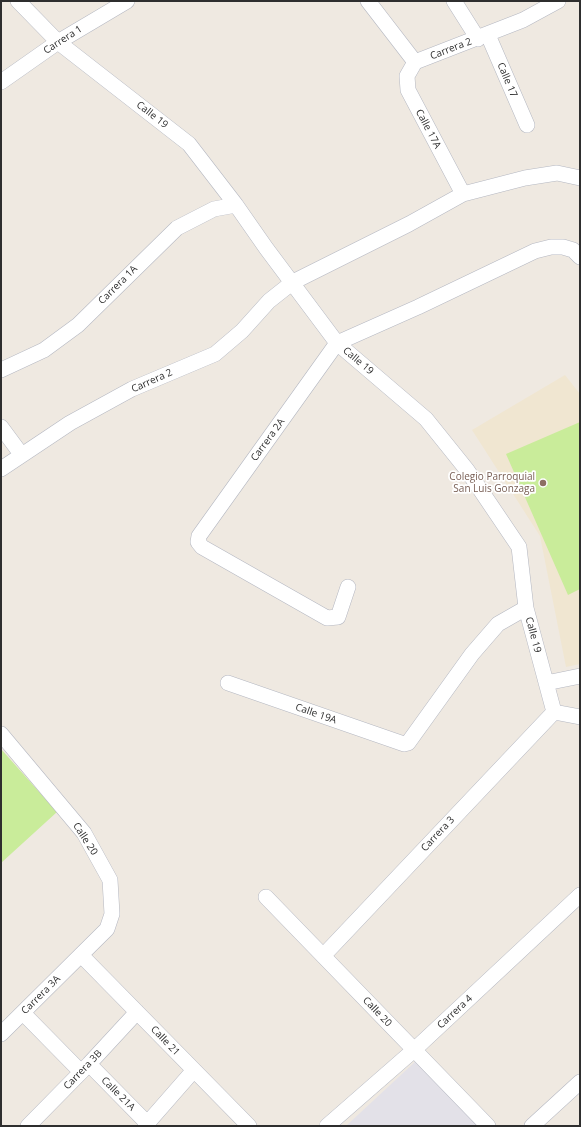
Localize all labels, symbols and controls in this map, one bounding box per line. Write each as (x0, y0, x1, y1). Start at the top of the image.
street label: Carrera 1 (41, 23, 85, 57)
street label: Carrera 2 (428, 36, 474, 62)
street label: Calle 17 (494, 61, 520, 99)
street label: Calle 19 (134, 99, 170, 131)
street label: Calle 17A (413, 107, 443, 151)
street label: Carrera 1A (96, 263, 140, 307)
street label: Calle 19 (340, 345, 376, 377)
street label: Carrera 2 (130, 367, 174, 395)
street label: Carrera 2A (248, 416, 288, 464)
place label: Colegio Parroquial San Luis Gonzaga (449, 471, 535, 494)
marker: Colegio Parroquial San Luis Gonzaga (538, 478, 548, 488)
street label: Calle 19 (522, 616, 544, 654)
street label: Calle 19A (294, 701, 338, 727)
street label: Carrera 3 (419, 814, 457, 854)
street label: Calle 20 (70, 820, 100, 858)
street label: Carrera 3A (19, 973, 63, 1017)
street label: Carrera 4 (435, 993, 475, 1031)
street label: Calle 20 (360, 995, 394, 1029)
street label: Calle 21 (148, 1024, 182, 1058)
street label: Carrera 3B (61, 1048, 105, 1092)
street label: Calle 21A (99, 1075, 137, 1113)

